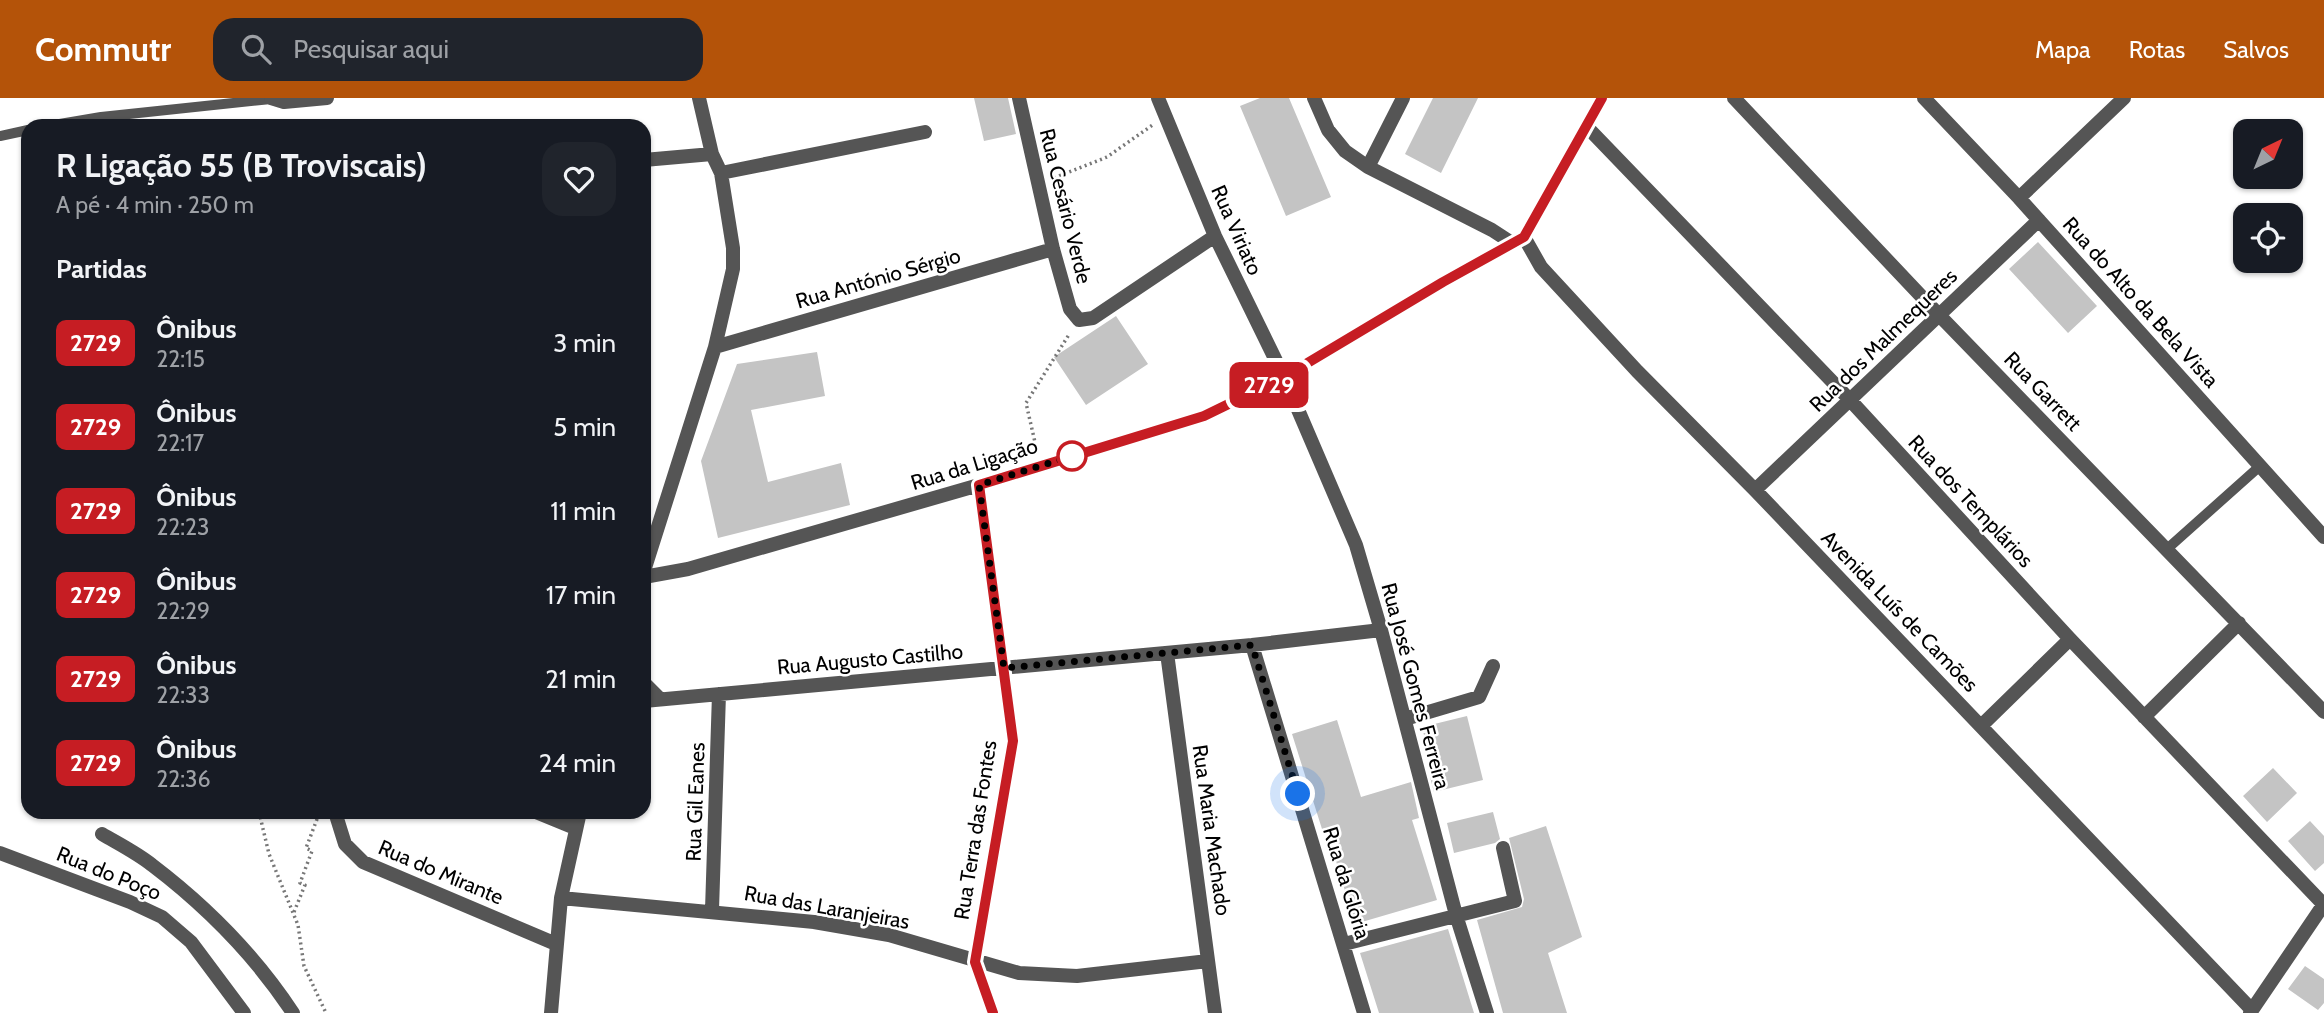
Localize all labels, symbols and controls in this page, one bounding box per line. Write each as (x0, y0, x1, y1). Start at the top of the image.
search box (213, 18, 703, 81)
text: Commutr (35, 29, 171, 69)
icon: search (237, 30, 275, 68)
text: Pesquisar aqui (293, 33, 449, 65)
text: Mapa (2035, 35, 2091, 64)
text: Rotas (2129, 35, 2185, 64)
text: Salvos (2223, 35, 2289, 64)
north arrow (2233, 119, 2303, 189)
map controls (2233, 119, 2303, 273)
street label: Rua Cesário Verde (1035, 126, 1097, 286)
button: heart (542, 142, 616, 216)
text: R Ligação 55 (B Troviscais) (56, 145, 427, 185)
street label: Rua Viriato (1206, 181, 1268, 279)
text: A pé · 4 min · 250 m (56, 191, 254, 219)
button: locate (2233, 203, 2303, 273)
street label: Rua do Alto da Bela Vista (2058, 212, 2224, 392)
street label: Rua António Sérgio (793, 243, 963, 313)
text: Partidas (56, 253, 147, 285)
street label: Rua dos Malmequeres (1804, 263, 1962, 417)
text: Ônibus (156, 313, 237, 345)
text: 3 min (553, 327, 616, 359)
text: 2729 (70, 328, 121, 357)
text: 22:15 (156, 345, 205, 373)
street label: Rua Garrett (1999, 346, 2087, 436)
line badge: 2729 (1220, 362, 1318, 408)
text: 2729 (1243, 370, 1295, 399)
text: Ônibus (156, 397, 237, 429)
text: 5 min (553, 411, 616, 443)
text: 2729 (70, 412, 121, 441)
text: 22:17 (156, 429, 204, 457)
street label: Rua dos Templários (1903, 430, 2039, 572)
street label: Rua da Ligação (908, 433, 1040, 495)
unlabelled marker (1057, 441, 1087, 471)
text: Ônibus (156, 481, 237, 513)
text: 11 min (550, 495, 616, 527)
text: 2729 (70, 496, 121, 525)
text: 22:23 (156, 513, 210, 541)
street label: Avenida Luís de Camões (1816, 525, 1984, 697)
text: Ônibus (156, 565, 237, 597)
text: 17 min (546, 579, 616, 611)
text: 2729 (70, 580, 121, 609)
street label: Rua José Gomes Ferreira (1376, 580, 1456, 792)
text: 22:29 (156, 597, 210, 625)
street label: Rua Augusto Castilho (776, 638, 964, 680)
text: Ônibus (156, 649, 237, 681)
text: 21 min (545, 663, 616, 695)
text: 2729 (70, 664, 121, 693)
text: 22:33 (156, 681, 210, 709)
text: Ônibus (156, 733, 237, 765)
street label: Rua Terra das Fontes (948, 738, 1002, 921)
street label: Rua Gil Eanes (680, 742, 710, 862)
street label: Rua Maria Machado (1188, 743, 1236, 917)
text: 24 min (539, 747, 616, 779)
text: 2729 (70, 748, 121, 777)
text: 22:36 (156, 765, 211, 793)
your location (1280, 776, 1315, 811)
street label: Rua da Glória (1318, 824, 1376, 942)
street label: Rua do Mirante (375, 834, 507, 910)
street label: Rua do Poço (53, 841, 165, 905)
street label: Rua das Laranjeiras (742, 880, 912, 935)

